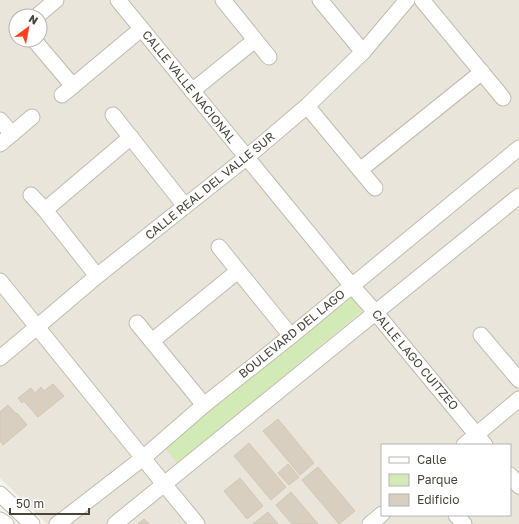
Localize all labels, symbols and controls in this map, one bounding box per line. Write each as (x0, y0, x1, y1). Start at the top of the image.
north arrow (8, 8, 48, 48)
text: N (27, 11, 41, 27)
street label: CALLE VALLE NACIONAL (139, 27, 240, 146)
street label: CALLE REAL DEL VALLE SUR (142, 129, 278, 243)
street label: BOULEVARD DEL LAGO (236, 286, 348, 381)
street label: CALLE LAGO CUITZEO (369, 306, 462, 413)
legend (381, 444, 511, 516)
text: Calle (417, 452, 447, 467)
text: Parque (417, 472, 458, 487)
scale bar (10, 490, 89, 516)
text: Edificio (417, 492, 459, 507)
text: 50 m (16, 496, 44, 511)

